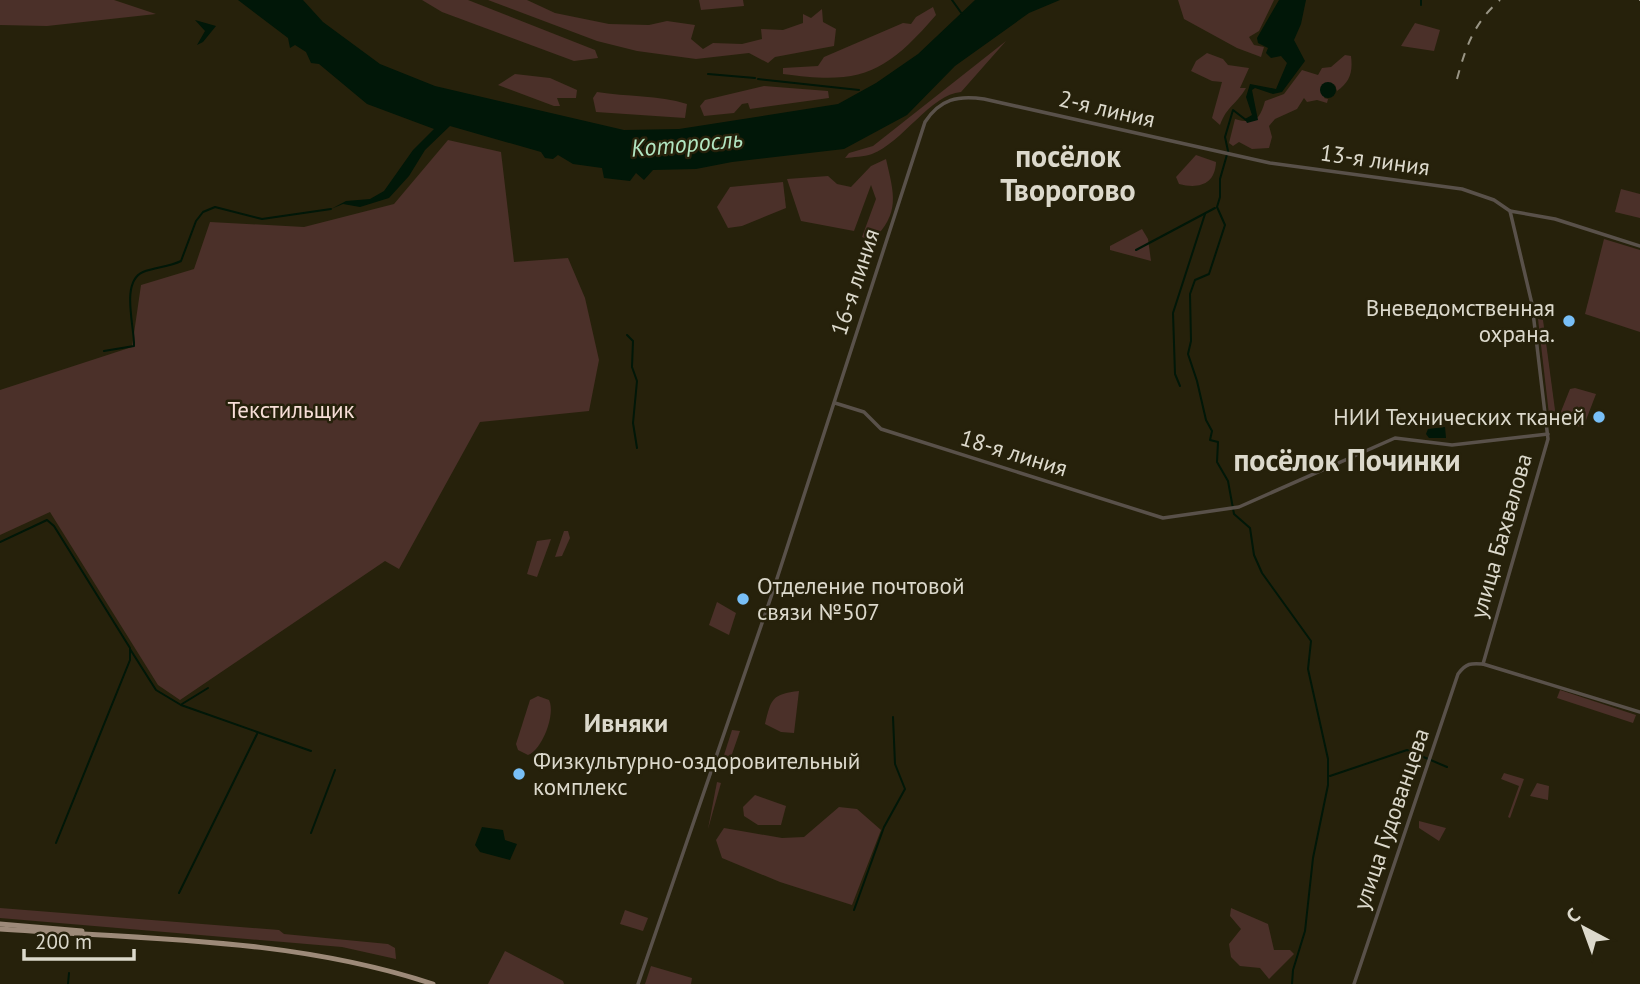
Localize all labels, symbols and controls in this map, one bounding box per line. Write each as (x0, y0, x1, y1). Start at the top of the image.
street label: 2-я линия (1056, 83, 1158, 134)
water label: Которосль (630, 123, 744, 164)
district label: посёлок Творогово (1000, 136, 1136, 209)
street label: 13-я линия (1318, 137, 1432, 182)
street label: 16-я линия (824, 225, 885, 339)
place label: Вневедомственная охрана. (1366, 293, 1555, 348)
marker: Вневедомственная охрана. (1561, 313, 1577, 329)
park label: Текстильщик (227, 395, 355, 424)
place label: НИИ Технических тканей (1333, 402, 1585, 431)
marker: НИИ Технических тканей (1591, 409, 1607, 425)
street label: 18-я линия (957, 423, 1071, 483)
district label: посёлок Починки (1233, 440, 1461, 479)
street label: улица Бахвалова (1463, 450, 1538, 622)
place label: Отделение почтовой связи №507 (757, 571, 964, 626)
marker: Отделение почтовой связи №507 (735, 591, 751, 607)
district label: Ивняки (584, 706, 668, 739)
street label: улица Гудованцева (1346, 724, 1435, 913)
place label: Физкультурно-оздоровительный комплекс (533, 746, 860, 801)
marker: Физкультурно-оздоровительный комплекс (511, 766, 527, 782)
north arrow (1549, 893, 1619, 963)
text: С (1561, 902, 1585, 928)
scale bar (24, 918, 135, 962)
text: 200 m (35, 928, 92, 955)

